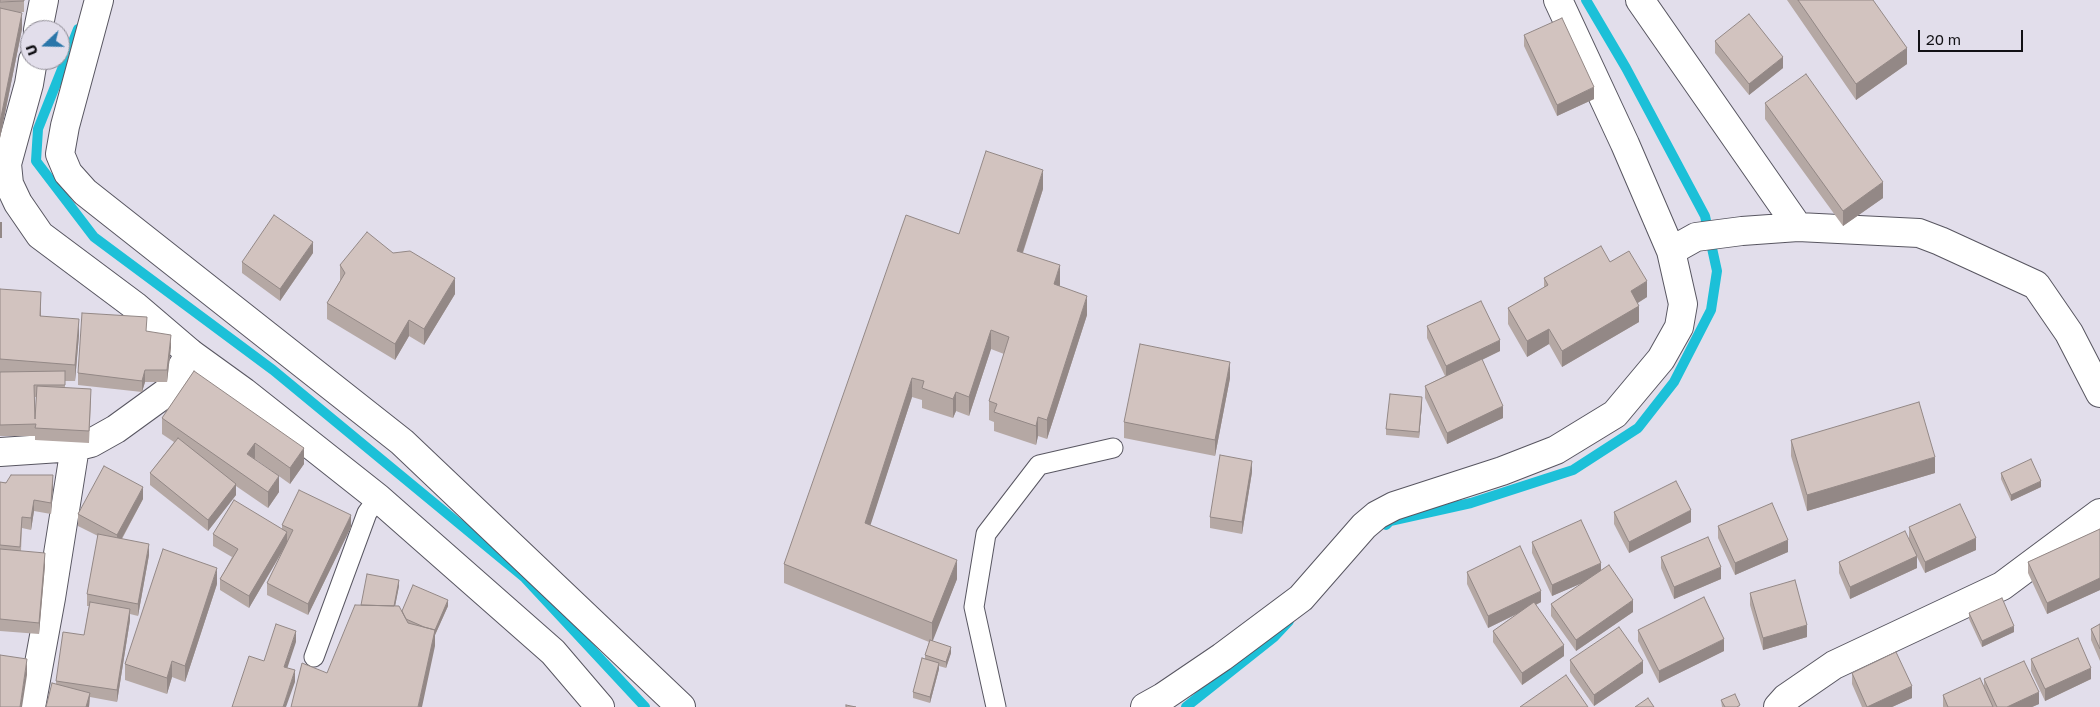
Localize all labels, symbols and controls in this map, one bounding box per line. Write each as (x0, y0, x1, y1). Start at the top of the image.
north arrow (20, 20, 70, 70)
scale bar (1920, 20, 2025, 52)
text: 20 m (1926, 30, 1961, 48)
text: U (22, 42, 41, 58)

